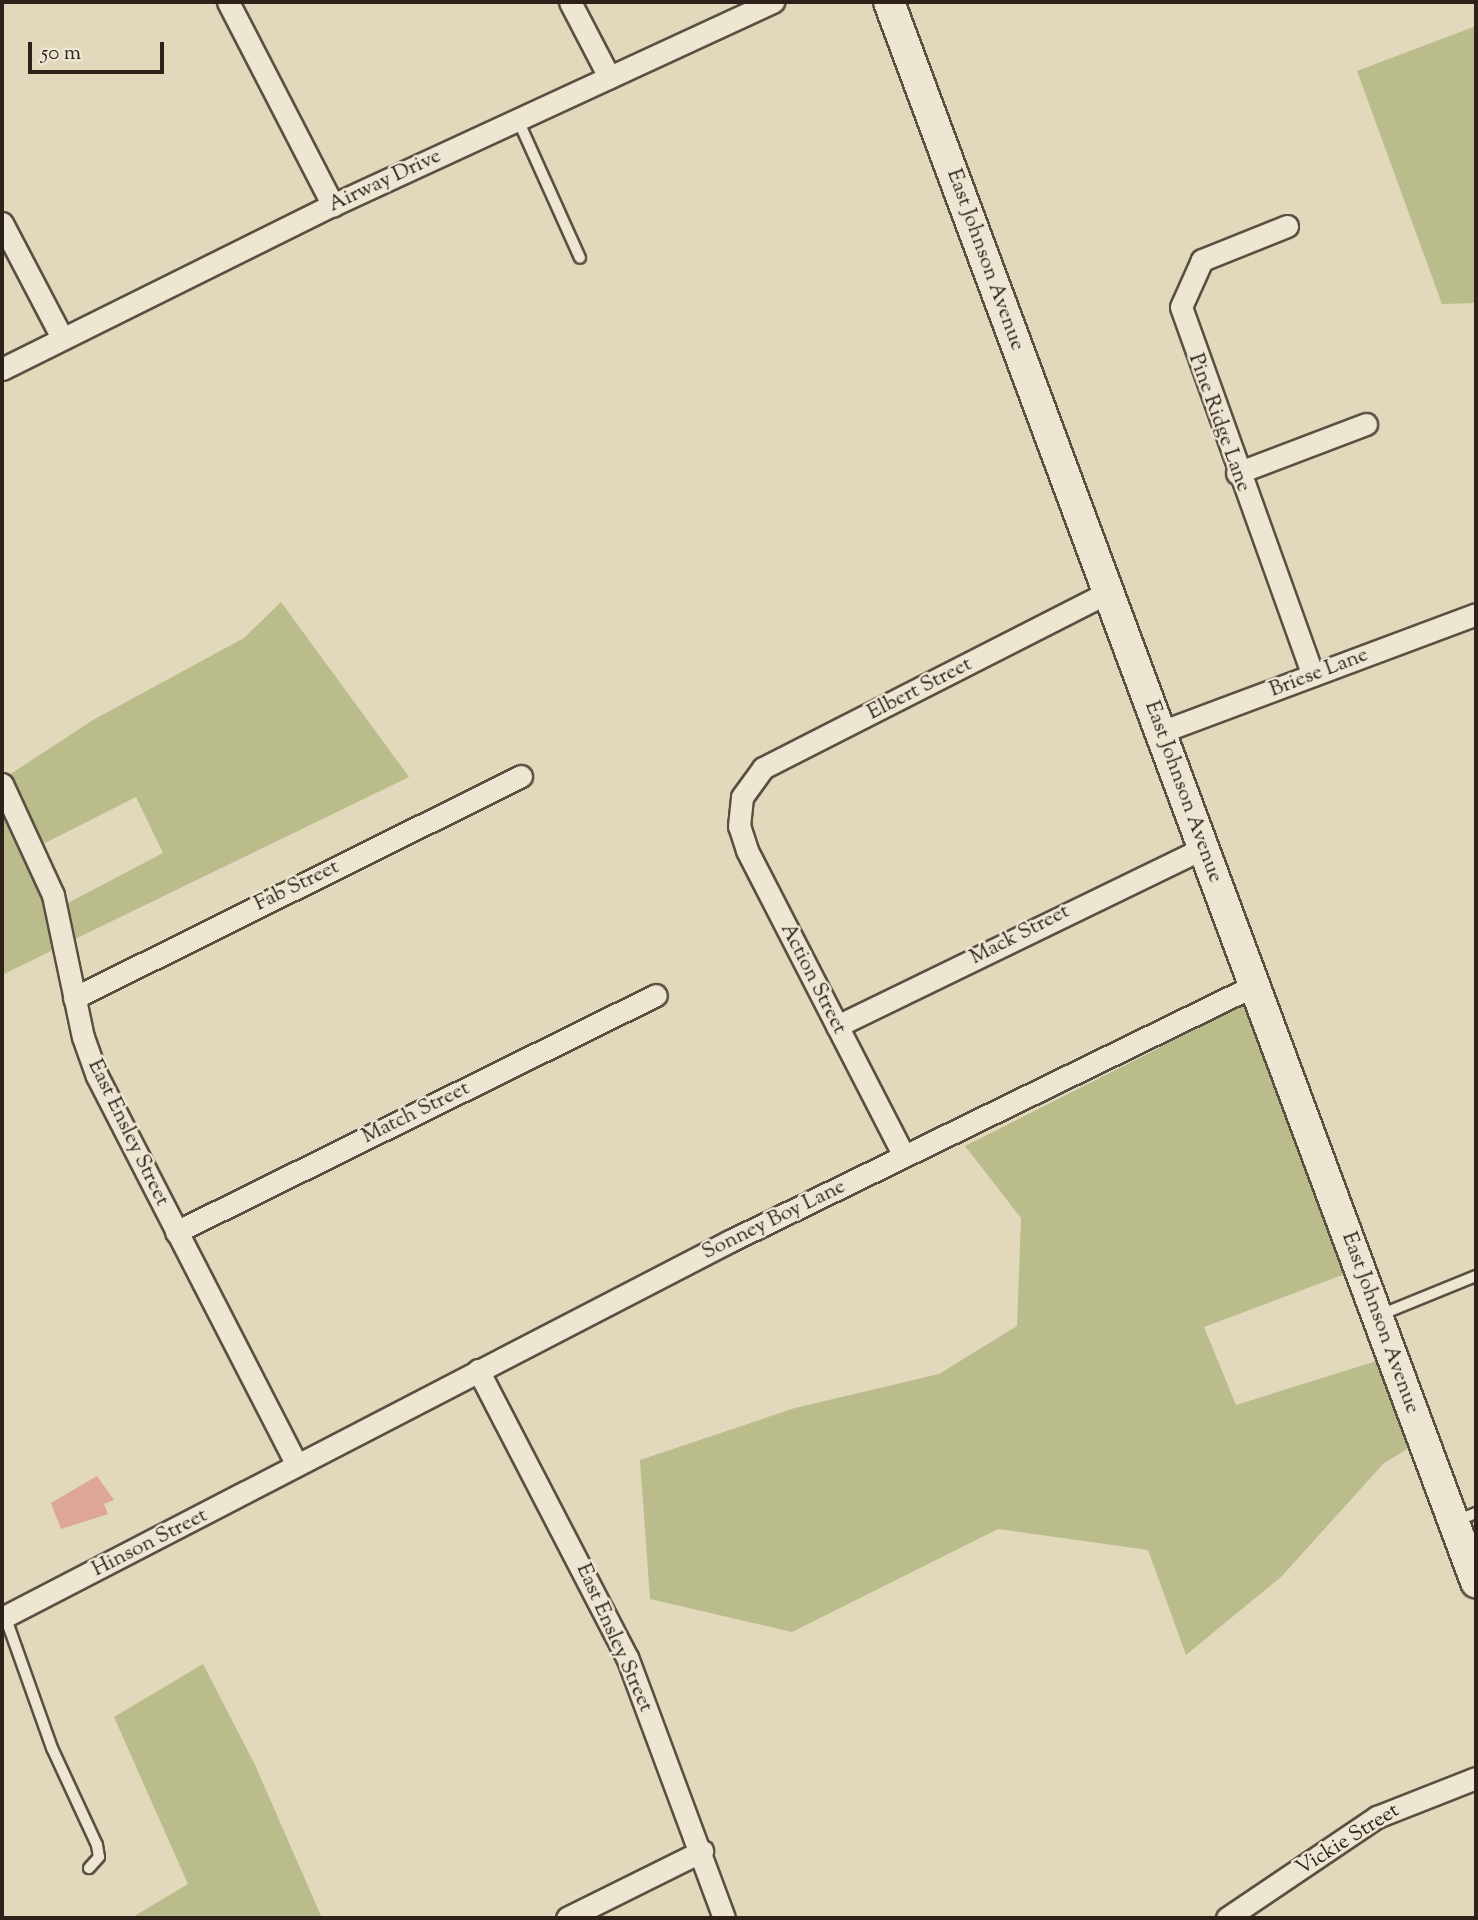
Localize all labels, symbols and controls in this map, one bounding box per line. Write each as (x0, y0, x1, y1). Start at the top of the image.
scale bar (32, 28, 168, 72)
text: 50 m (41, 39, 81, 69)
street label: Airway Drive (325, 144, 445, 218)
street label: East Johnson Avenue (940, 166, 1030, 354)
street label: Pine Ridge Lane (1182, 350, 1256, 496)
street label: Briese Lane (1266, 643, 1372, 703)
street label: Elbert Street (864, 652, 976, 726)
street label: East Johnson Avenue (1138, 698, 1228, 886)
street label: Fab Street (251, 855, 343, 917)
street label: Mack Street (966, 899, 1074, 971)
street label: Action Street (774, 919, 852, 1039)
street label: East Ensley Street (82, 1056, 174, 1210)
street label: Match Street (358, 1076, 474, 1150)
street label: Sonney Boy Lane (698, 1174, 850, 1266)
street label: East Johnson Avenue (1335, 1229, 1425, 1417)
street label: Hinson Street (88, 1503, 212, 1583)
street label: East Ensley Street (570, 1560, 658, 1716)
street label: Vickie Street (1292, 1798, 1404, 1882)

